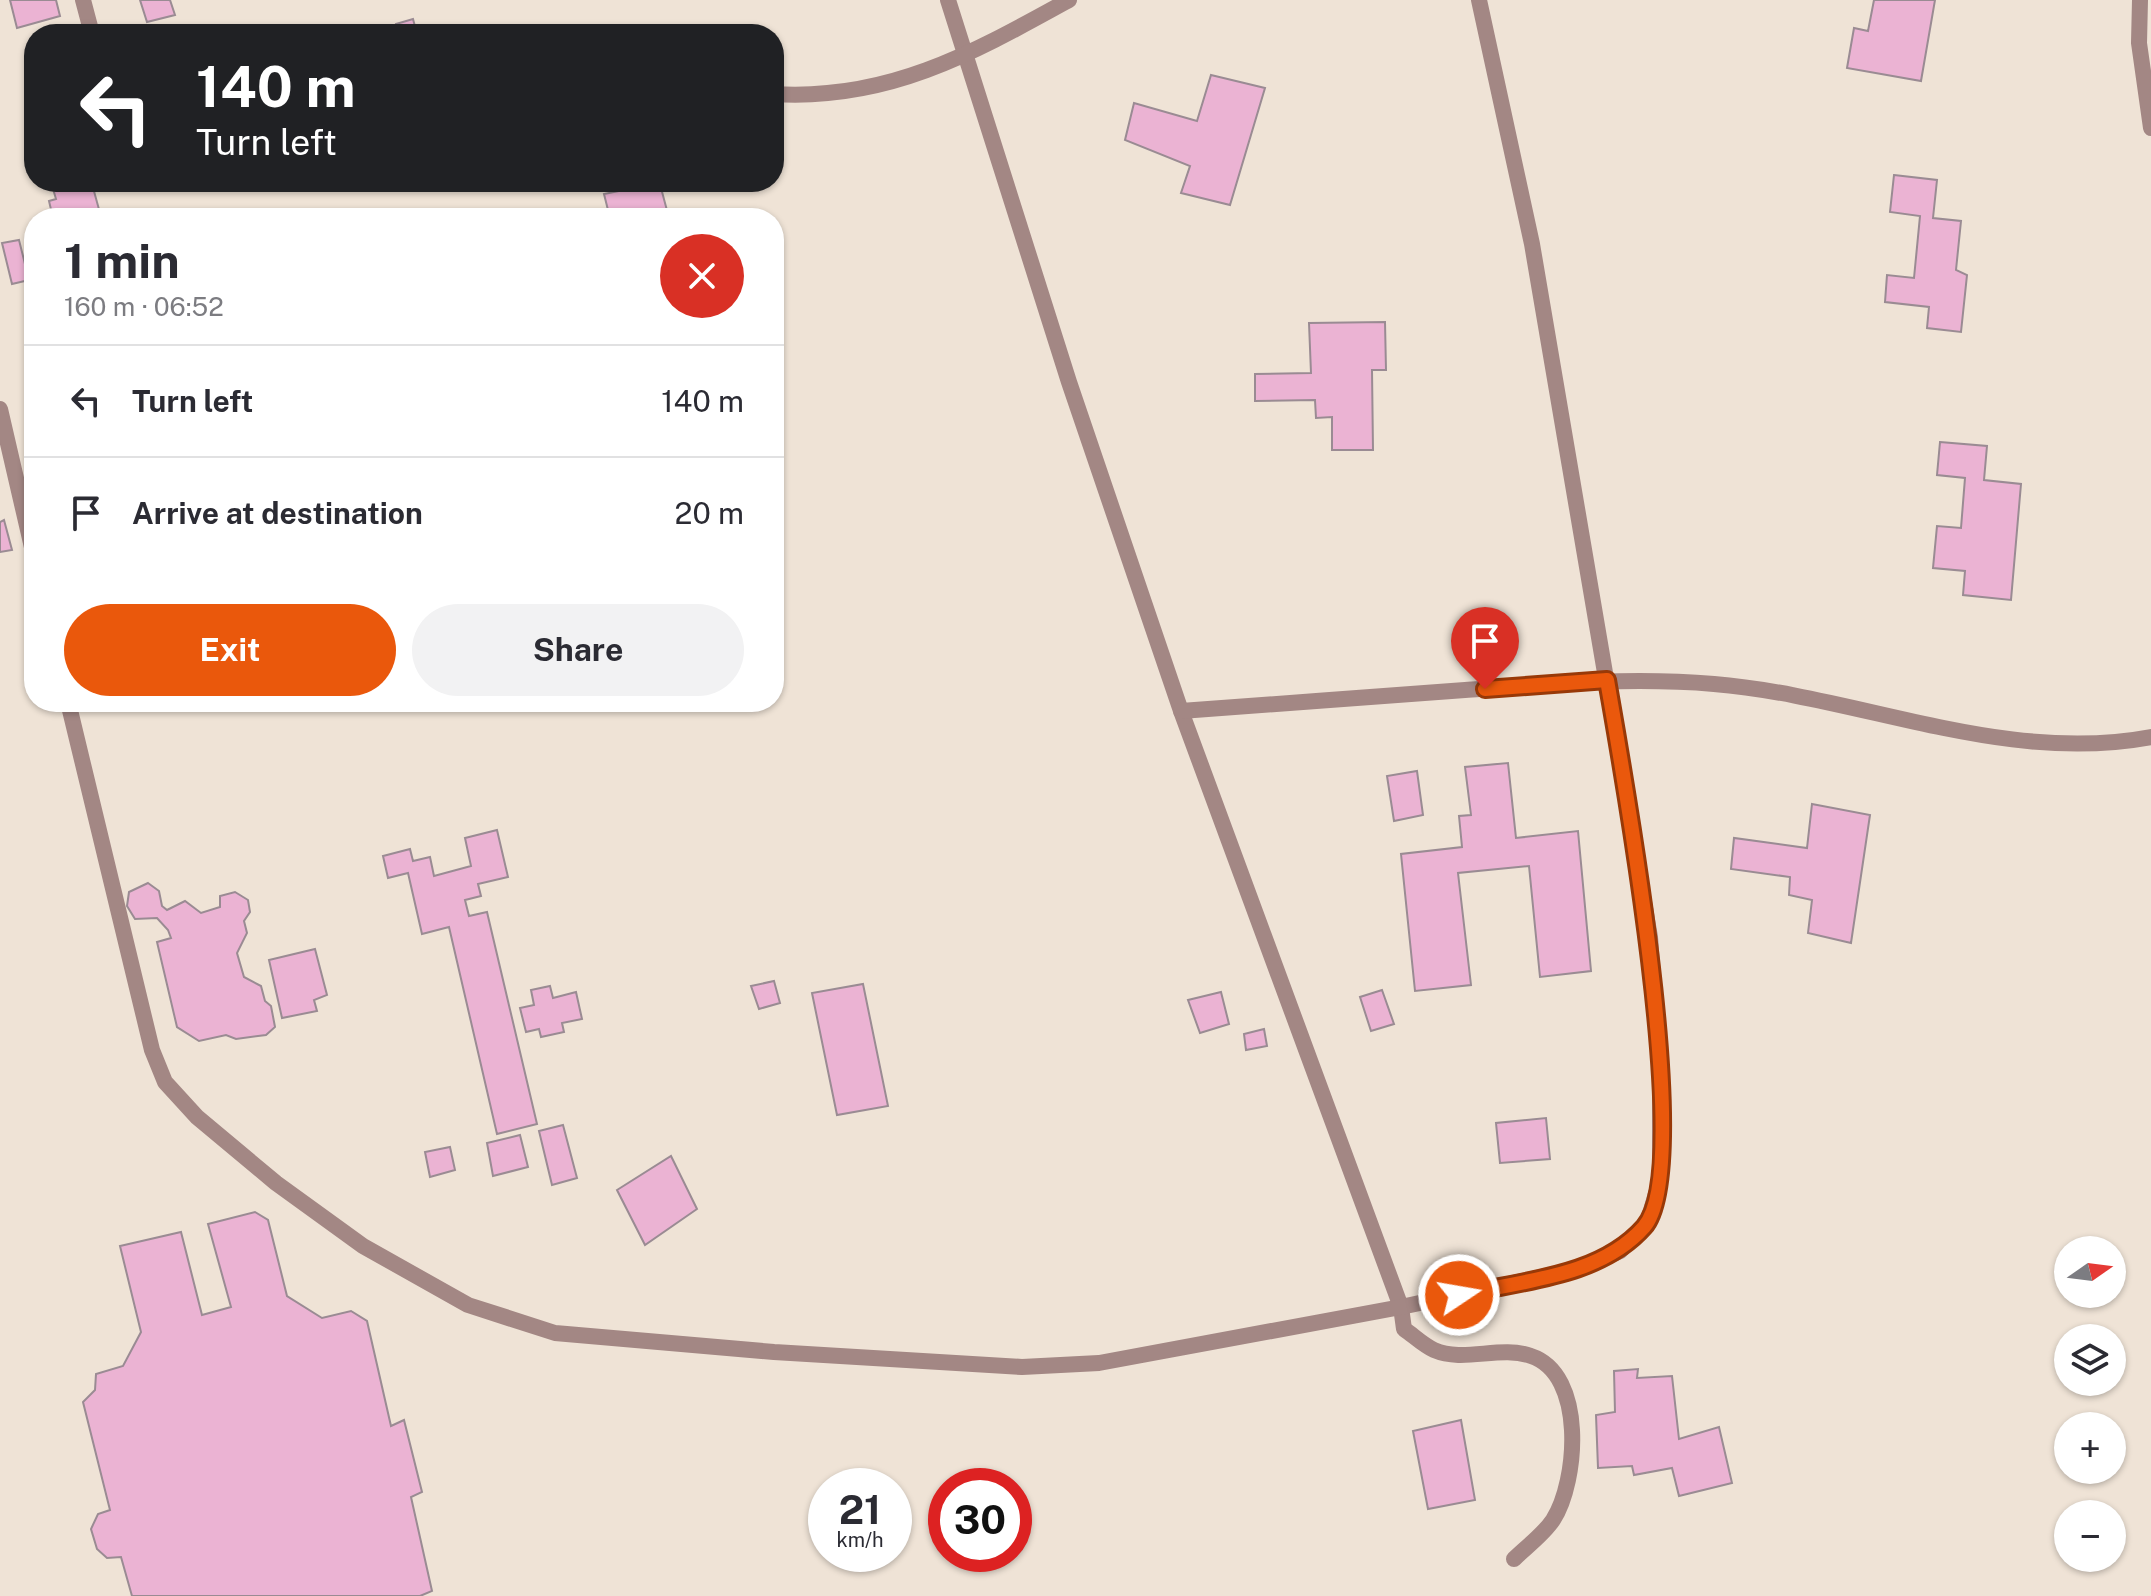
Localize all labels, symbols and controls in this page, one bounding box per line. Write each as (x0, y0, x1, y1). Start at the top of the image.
text: 140 m (196, 54, 356, 120)
icon: left (64, 56, 168, 160)
text: Turn left (196, 121, 337, 163)
text: 1 min (64, 232, 180, 289)
button: close (660, 234, 744, 318)
text: 160 m · 06:52 (64, 291, 224, 322)
icon: left (64, 379, 108, 423)
text: Turn left (132, 383, 253, 419)
text: 140 m (661, 383, 744, 419)
icon: arrive (64, 491, 108, 535)
text: Arrive at destination (132, 495, 423, 531)
text: 20 m (675, 495, 744, 531)
button: Exit (64, 604, 396, 696)
button: Share (412, 604, 744, 696)
pin (1451, 607, 1519, 689)
icon: arrive (1463, 619, 1507, 663)
north arrow (2054, 1236, 2126, 1308)
map controls (2054, 1236, 2126, 1572)
position arrow (1417, 1253, 1501, 1337)
button: layers (2054, 1324, 2126, 1396)
button: + (2054, 1412, 2126, 1484)
speed limit sign: 30 (928, 1468, 1032, 1572)
text: 21 (839, 1486, 881, 1533)
button: − (2054, 1500, 2126, 1572)
text: km/h (836, 1528, 884, 1552)

